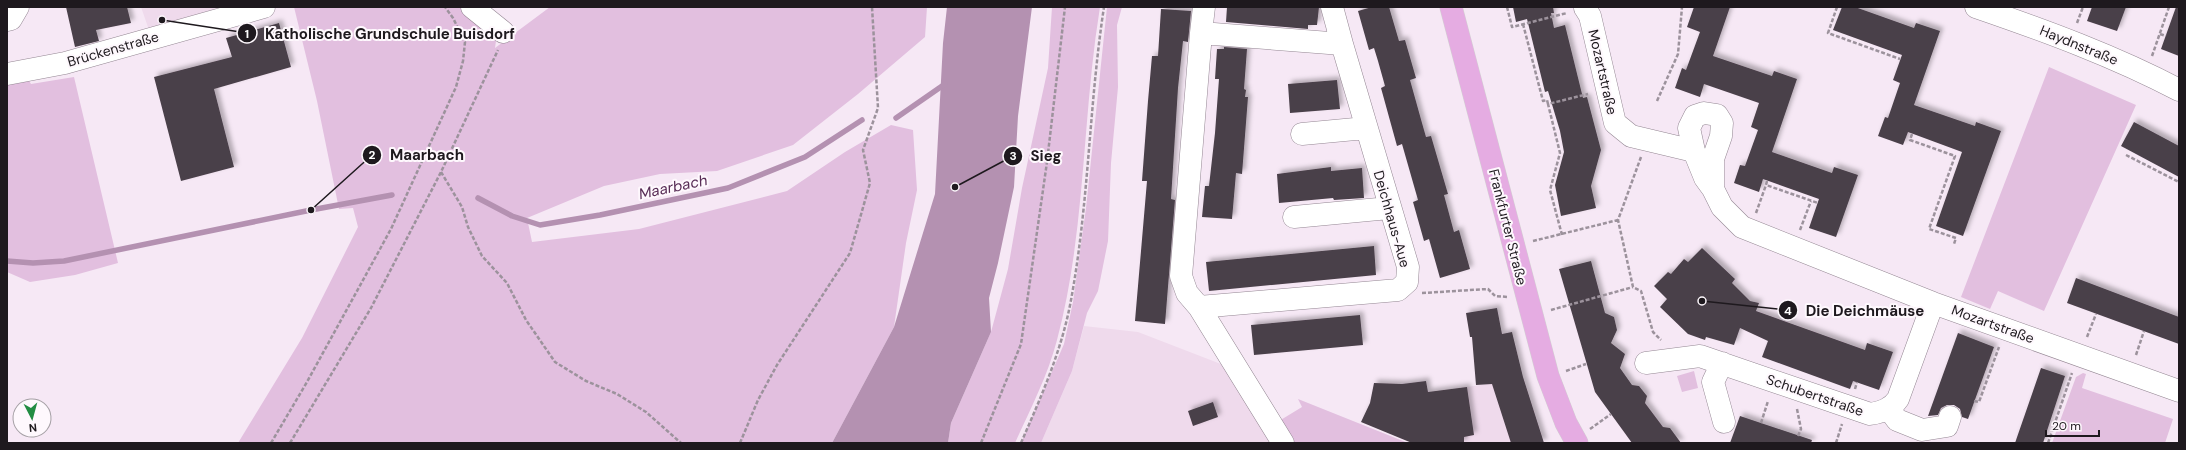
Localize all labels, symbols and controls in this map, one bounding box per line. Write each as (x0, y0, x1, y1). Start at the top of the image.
callout: Katholische Grundschule Buisdorf (237, 20, 523, 47)
street label: Haydnstraße (2037, 21, 2121, 69)
text: Katholische Grundschule Buisdorf (265, 24, 515, 44)
text: 1 (245, 26, 249, 42)
street label: Brückenstraße (65, 27, 161, 71)
street label: Mozartstraße (1584, 28, 1622, 116)
callout: Maarbach (362, 142, 472, 169)
callout: Sieg (1003, 143, 1070, 170)
text: Maarbach (390, 145, 464, 165)
text: Sieg (1031, 146, 1062, 166)
text: 2 (369, 147, 376, 163)
text: 3 (1009, 148, 1017, 164)
street label: Frankfurter Straße (1485, 167, 1531, 287)
street label: Deichhaus-Aue (1370, 168, 1414, 270)
water label: Maarbach (637, 170, 709, 204)
callout: Die Deichmäuse (1778, 297, 1932, 324)
text: Die Deichmäuse (1806, 301, 1924, 321)
street label: Mozartstraße (1949, 301, 2037, 347)
text: 4 (1784, 303, 1792, 319)
street label: Schubertstraße (1764, 370, 1866, 420)
north arrow (12, 398, 52, 438)
scale bar (2046, 412, 2099, 438)
text: 20 m (2052, 418, 2081, 434)
text: N (28, 421, 38, 435)

